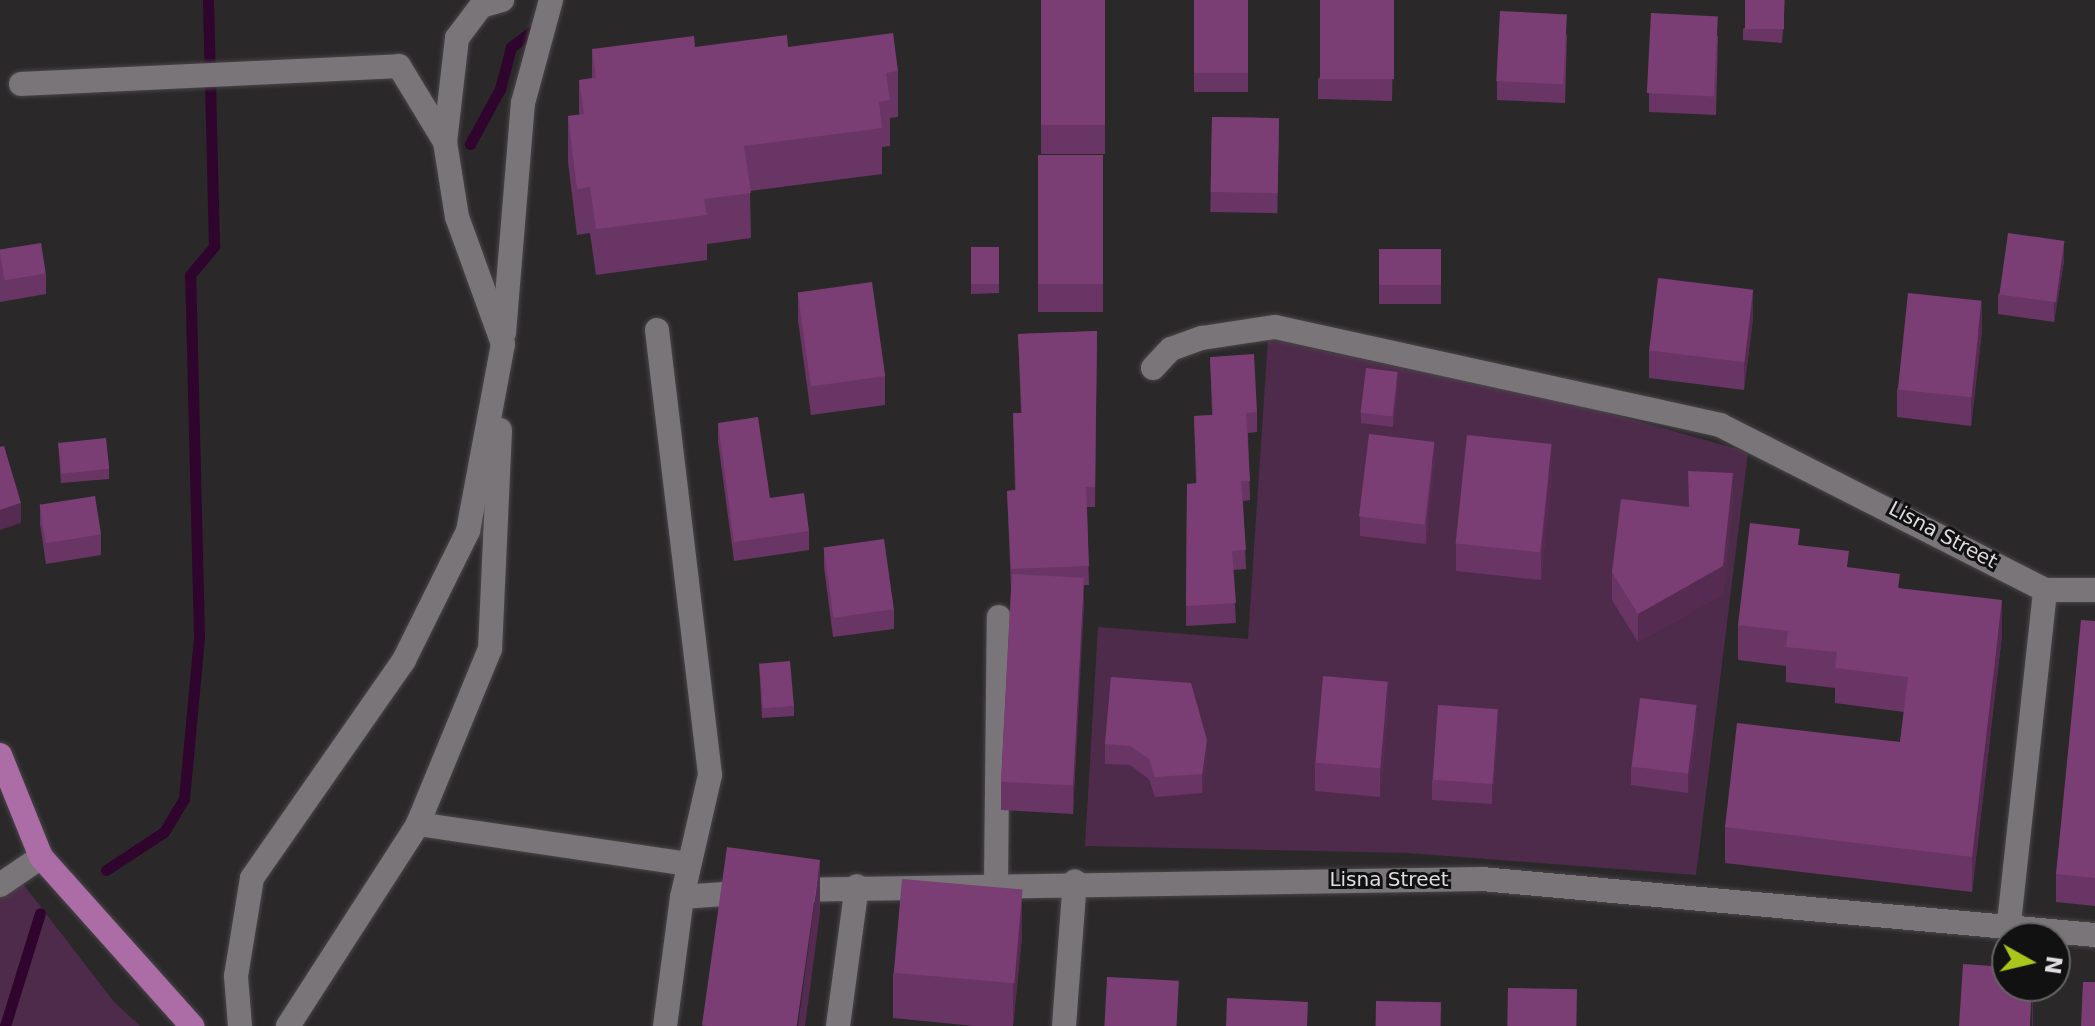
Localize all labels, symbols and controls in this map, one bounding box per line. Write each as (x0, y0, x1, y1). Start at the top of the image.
street label: Lisna Street (1885, 496, 2001, 574)
street label: Lisna Street (1329, 867, 1449, 891)
north arrow (1991, 922, 2071, 1002)
text: N (2040, 954, 2067, 976)

